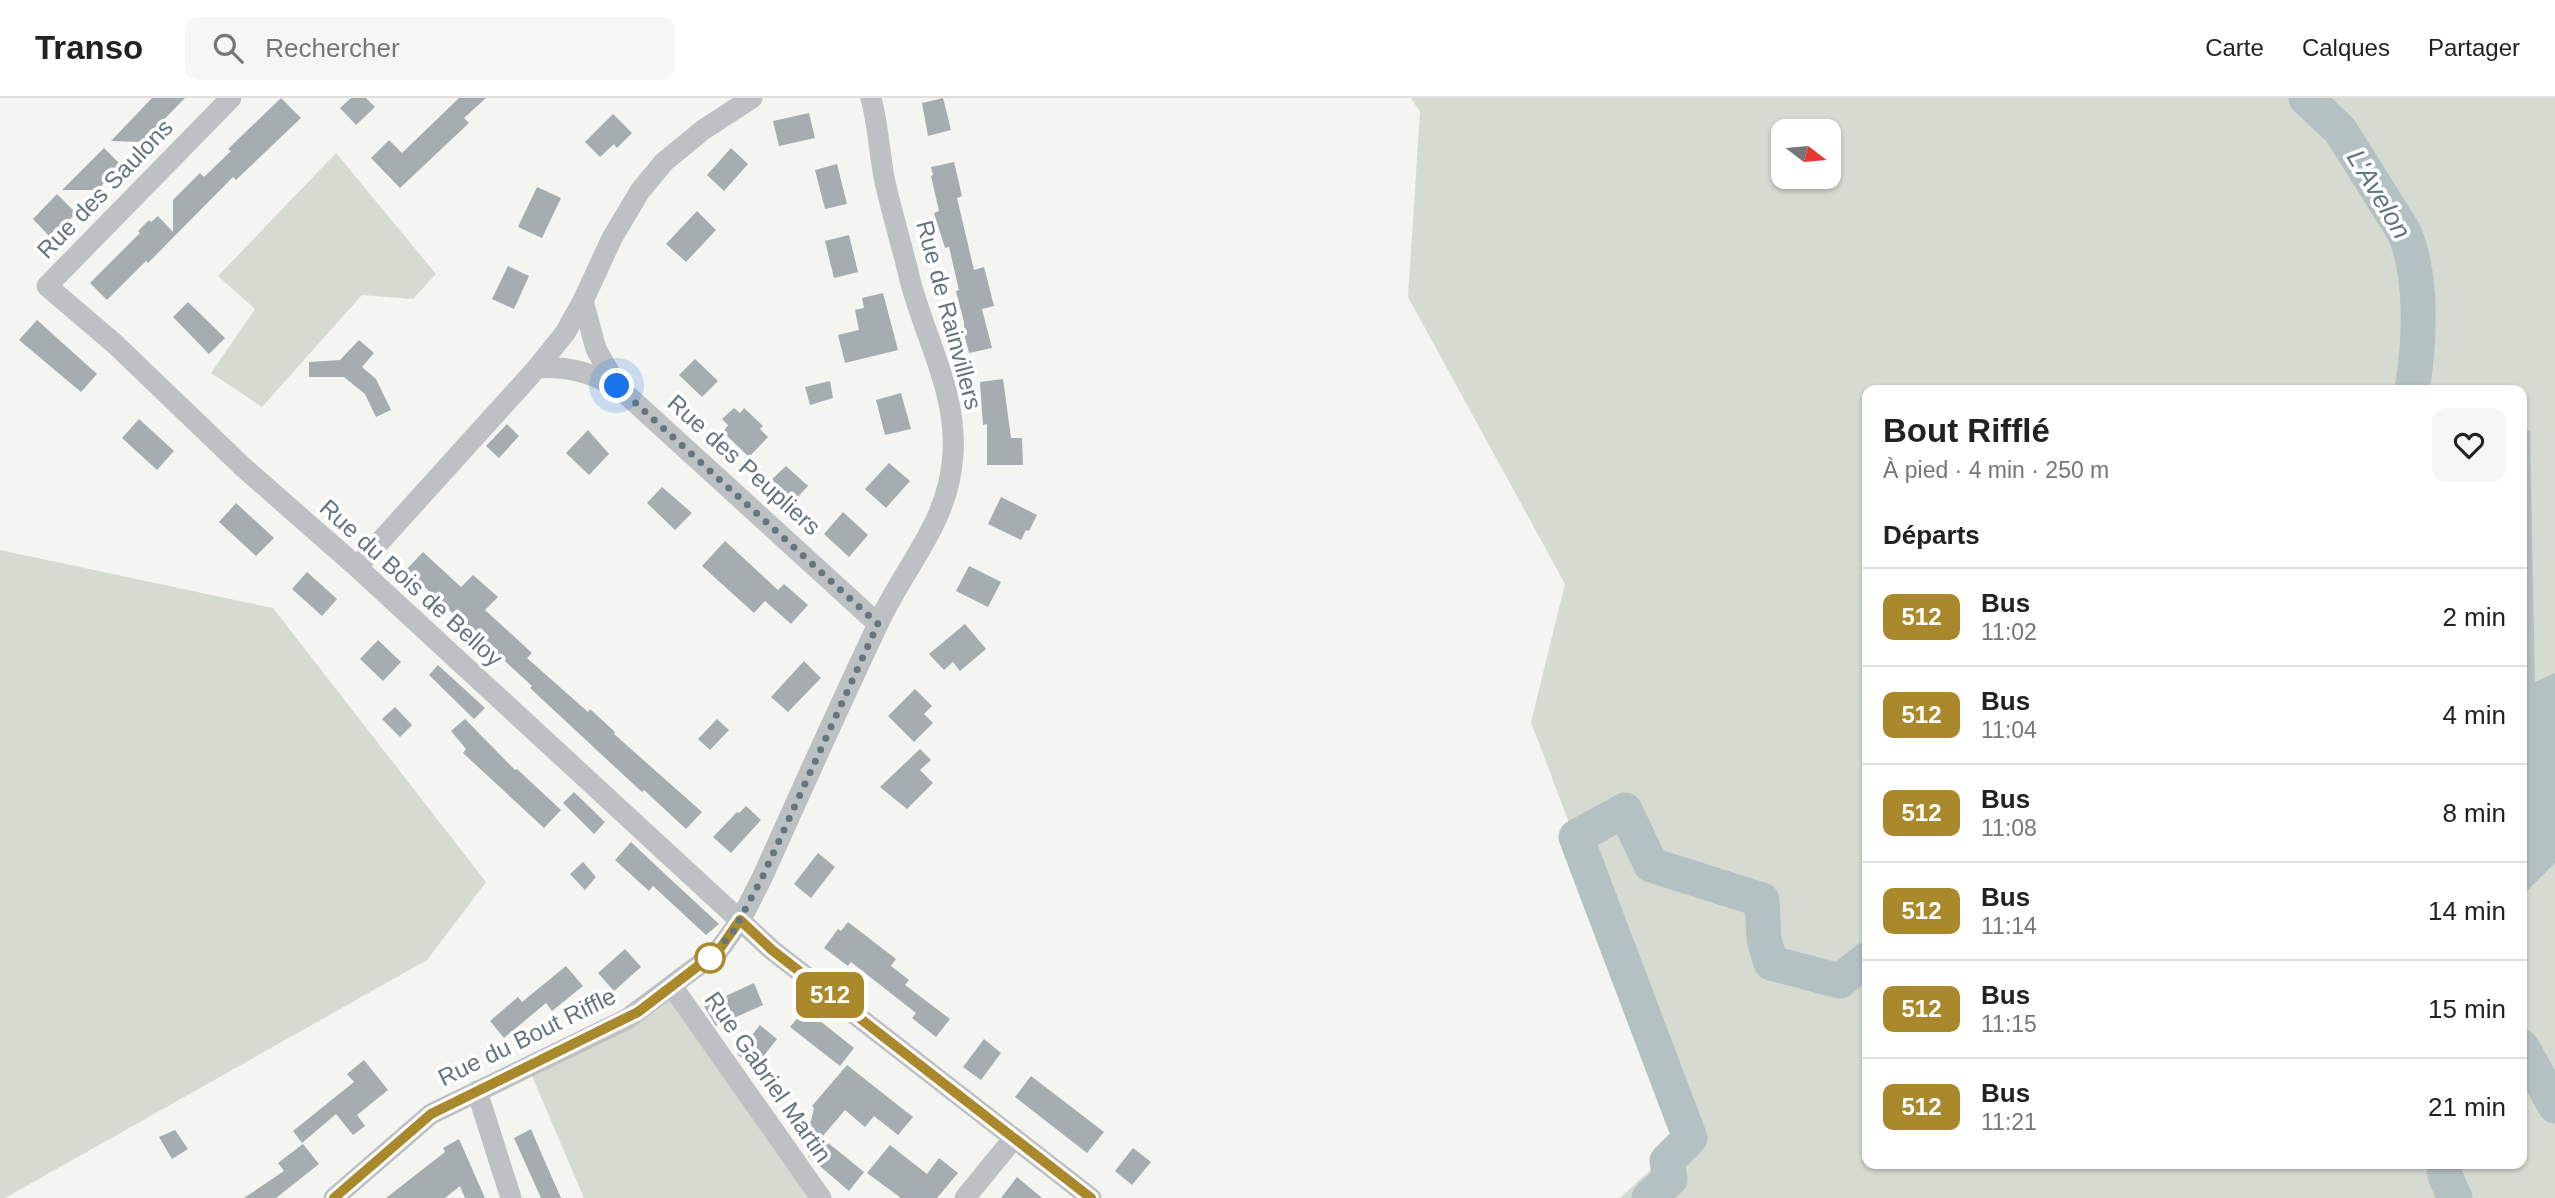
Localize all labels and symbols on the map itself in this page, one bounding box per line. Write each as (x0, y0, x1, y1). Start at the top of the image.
street label: Rue des Saulons (31, 114, 178, 264)
north arrow (1771, 119, 1841, 189)
water label: L'Avelon (2341, 144, 2417, 244)
street label: Rue de Rainvillers (911, 217, 988, 412)
your location (599, 368, 634, 403)
street label: Rue des Peupliers (662, 389, 826, 540)
street label: Rue du Bois de Belloy (315, 494, 508, 672)
unlabelled marker (695, 943, 725, 973)
line badge: 512 (790, 972, 870, 1018)
street label: Rue du Bout Riffle (434, 982, 620, 1091)
street label: Rue Gabriel Martin (700, 986, 837, 1167)

